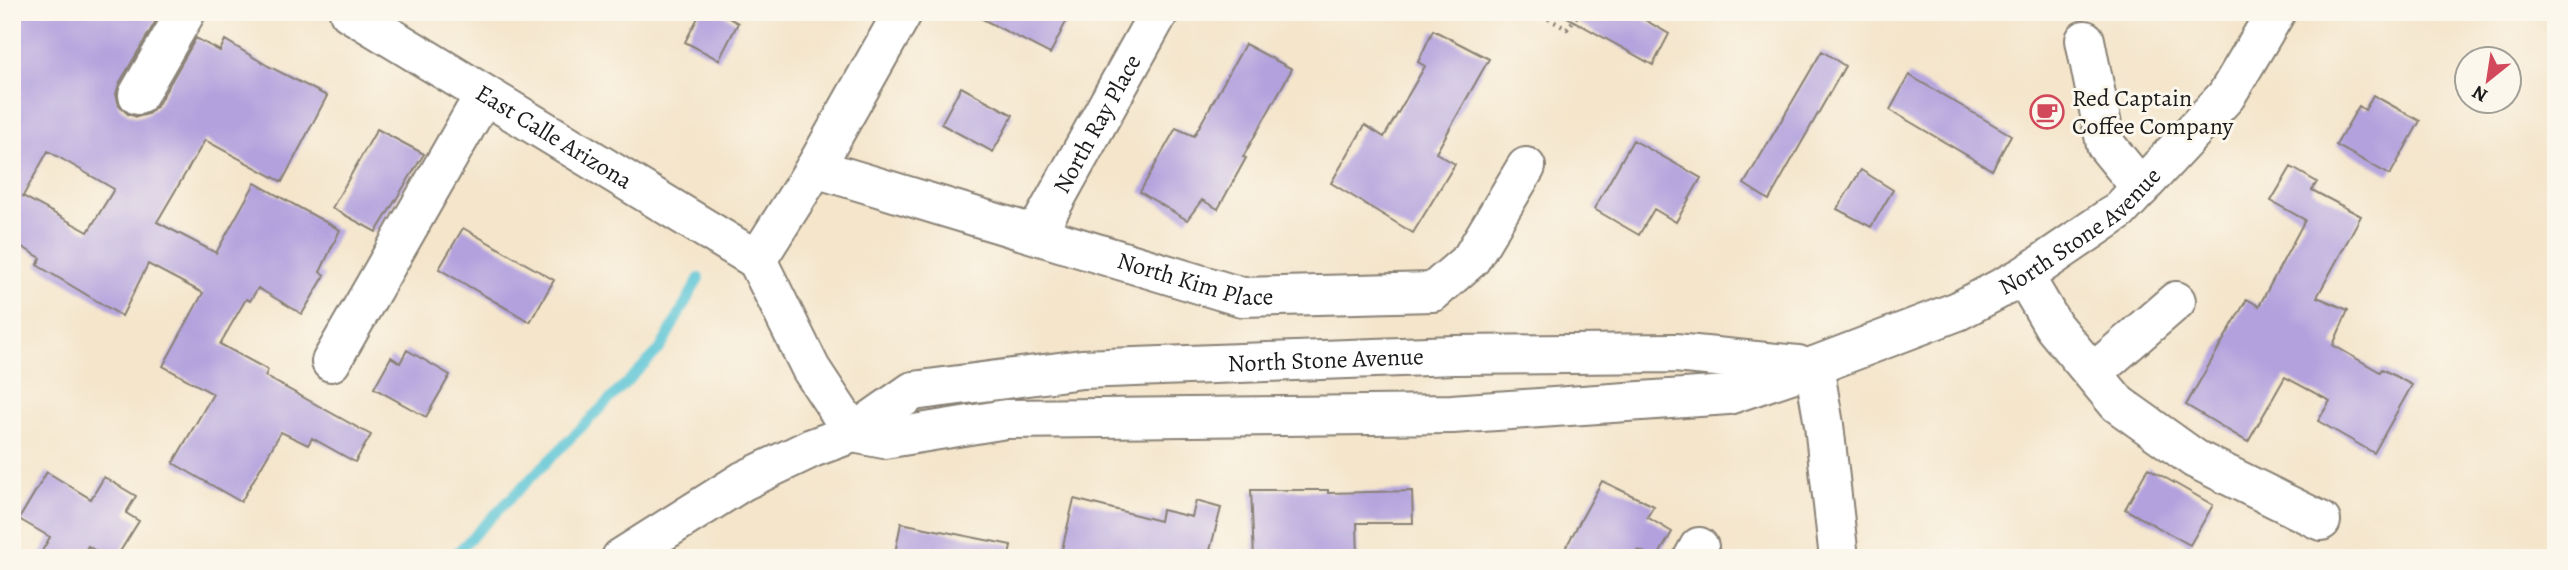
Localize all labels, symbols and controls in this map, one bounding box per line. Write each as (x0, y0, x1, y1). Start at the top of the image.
north arrow (2452, 46, 2522, 116)
street label: North Ray Place (1046, 48, 1149, 199)
street label: East Calle Arizona (470, 77, 639, 197)
text: N (2467, 79, 2492, 109)
place label: Red Captain Coffee Company (2072, 82, 2233, 142)
cafe icon: Red Captain Coffee Company (2028, 93, 2066, 131)
street label: North Stone Avenue (1993, 160, 2168, 303)
street label: North Kim Place (1113, 244, 1274, 313)
street label: North Stone Avenue (1227, 340, 1424, 380)

